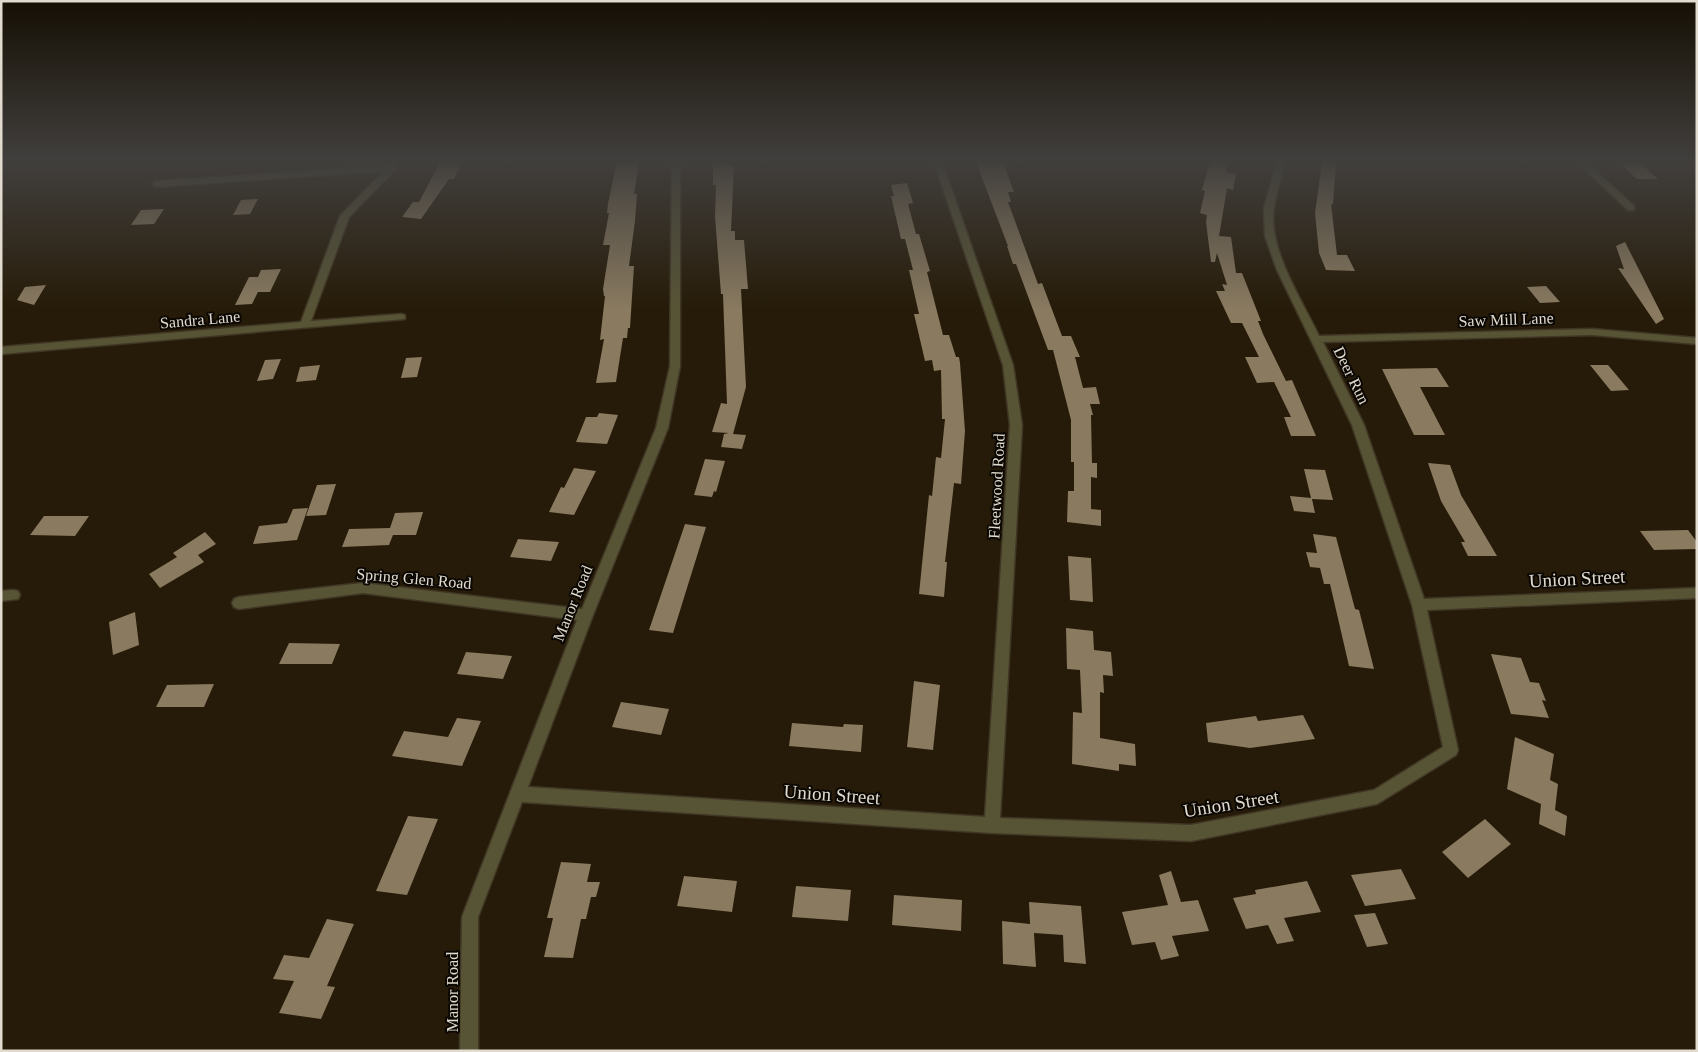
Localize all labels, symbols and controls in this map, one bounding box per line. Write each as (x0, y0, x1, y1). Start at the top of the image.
street label: Sandra Lane (159, 308, 241, 331)
street label: Saw Mill Lane (1458, 309, 1554, 330)
street label: Deer Run (1330, 344, 1373, 407)
street label: Fleetwood Road (985, 433, 1008, 539)
street label: Manor Road (550, 563, 595, 644)
street label: Spring Glen Road (356, 565, 472, 593)
street label: Union Street (1528, 565, 1627, 592)
street label: Union Street (783, 781, 882, 808)
street label: Union Street (1182, 785, 1281, 821)
street label: Manor Road (444, 952, 461, 1032)

